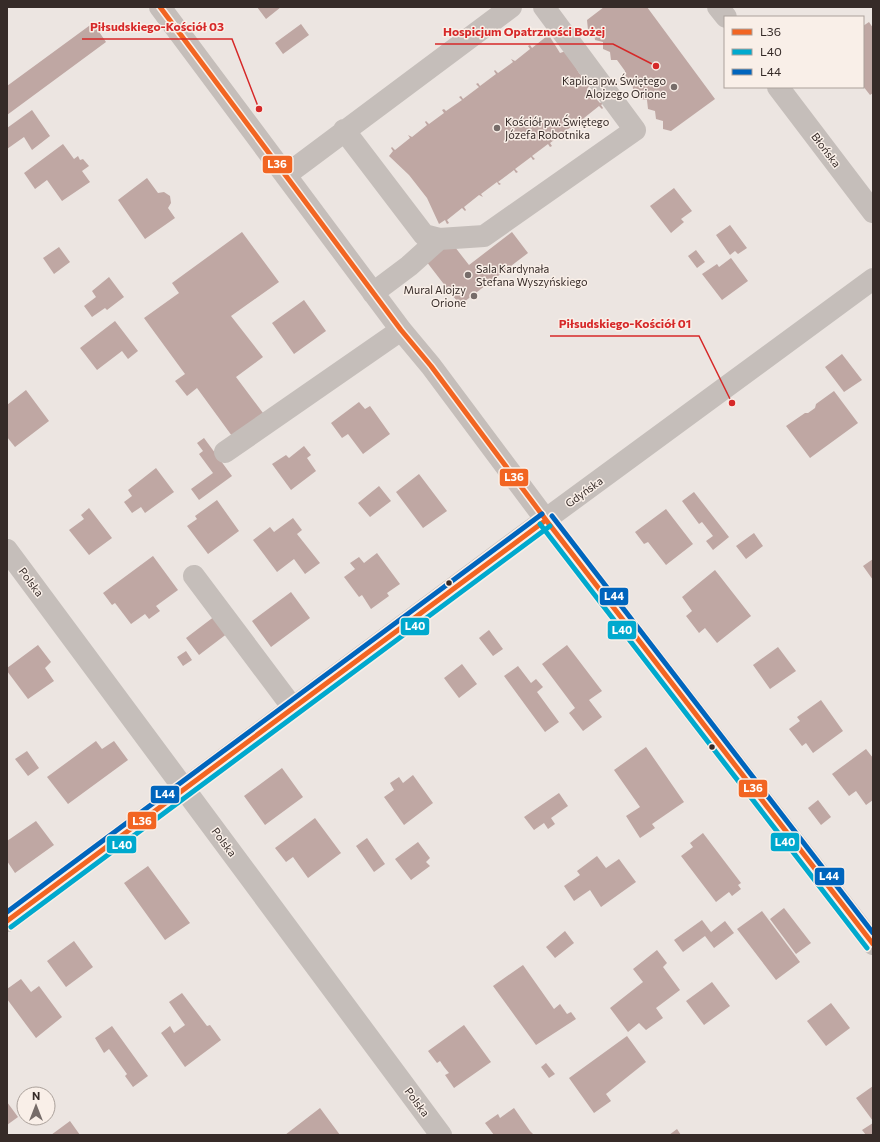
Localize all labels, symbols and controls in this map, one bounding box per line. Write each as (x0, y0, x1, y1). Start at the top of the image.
callout: Piłsudskiego-Kościół 03 (82, 15, 232, 39)
legend (724, 16, 864, 88)
text: Piłsudskiego-Kościół 03 (90, 19, 224, 33)
callout: Hospicjum Opatrzności Bożej (435, 20, 613, 44)
text: Hospicjum Opatrzności Bożej (443, 24, 605, 38)
text: L36 (760, 24, 781, 38)
text: L40 (760, 44, 782, 58)
text: L44 (760, 64, 781, 78)
place label: Kaplica pw. Świętego Alojzego Orione (562, 73, 666, 100)
marker: Kaplica pw. Świętego Alojzego Orione (669, 82, 679, 92)
place label: Kościół pw. Świętego Józefa Robotnika (505, 114, 610, 142)
marker: Kościół pw. Świętego Józefa Robotnika (492, 123, 502, 133)
street label: Błońska (809, 130, 844, 170)
line badge: L36 (262, 155, 293, 174)
text: L36 (267, 157, 287, 170)
place label: Sala Kardynała Stefana Wyszyńskiego (476, 262, 588, 288)
marker: Sala Kardynała Stefana Wyszyńskiego (463, 270, 473, 280)
place label: Mural Alojzy Orione (403, 283, 466, 309)
marker: Mural Alojzy Orione (469, 291, 479, 301)
callout: Piłsudskiego-Kościół 01 (550, 312, 699, 336)
text: Piłsudskiego-Kościół 01 (559, 316, 691, 330)
line badge: L36 (499, 468, 529, 487)
text: L36 (504, 470, 524, 483)
street label: Gdyńska (562, 474, 605, 510)
street label: Polska (16, 565, 46, 599)
unlabelled marker (444, 578, 454, 588)
line badge: L44 (599, 587, 629, 606)
text: L44 (604, 589, 624, 602)
line badge: L40 (400, 617, 430, 636)
text: L40 (405, 619, 425, 632)
line badge: L40 (607, 620, 637, 640)
text: L40 (612, 623, 632, 636)
unlabelled marker (707, 742, 717, 752)
line badge: L36 (738, 779, 768, 798)
text: L36 (743, 781, 763, 794)
line badge: L44 (150, 785, 180, 804)
text: L44 (155, 787, 175, 800)
line badge: L36 (127, 811, 157, 830)
text: L36 (132, 814, 152, 827)
street label: Polska (209, 825, 239, 859)
line badge: L40 (770, 832, 800, 852)
line badge: L40 (106, 835, 137, 854)
text: L40 (775, 835, 795, 848)
text: L40 (112, 838, 132, 851)
line badge: L44 (814, 867, 845, 886)
text: L44 (819, 869, 839, 882)
street label: Polska (402, 1085, 432, 1119)
north arrow (16, 1086, 56, 1126)
text: N (32, 1089, 40, 1102)

